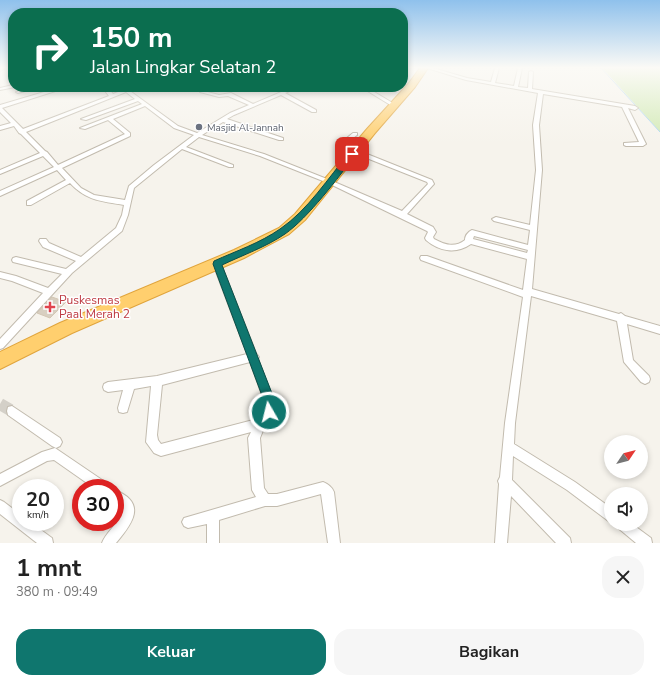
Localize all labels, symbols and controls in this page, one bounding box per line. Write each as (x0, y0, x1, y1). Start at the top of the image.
text: 150 m (90, 19, 173, 57)
icon: right (24, 24, 76, 76)
text: Jalan Lingkar Selatan 2 (90, 55, 276, 79)
place label: Masjid Al-Jannah (207, 121, 284, 135)
marker: Masjid Al-Jannah (194, 122, 204, 132)
pin (335, 137, 369, 171)
icon: arrive (341, 143, 363, 165)
place label: Puskesmas Paal Merah 2 (59, 292, 130, 322)
marker: Puskesmas Paal Merah 2 (44, 301, 56, 313)
position arrow (248, 391, 290, 433)
north arrow (604, 435, 648, 479)
map controls (604, 435, 648, 531)
speed limit sign: 30 (72, 479, 124, 531)
text: 20 (26, 486, 50, 513)
button: sound (604, 487, 648, 531)
text: km/h (27, 508, 49, 522)
text: 1 mnt (16, 552, 81, 584)
button: close (602, 556, 644, 598)
text: 380 m · 09:49 (16, 583, 98, 601)
button: Keluar (16, 629, 326, 675)
button: Bagikan (334, 629, 644, 675)

